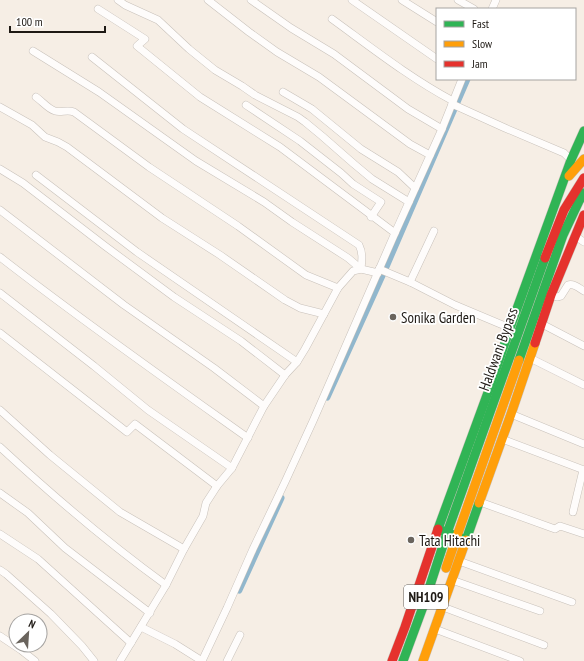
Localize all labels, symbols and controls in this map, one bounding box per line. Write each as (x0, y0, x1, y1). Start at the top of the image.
scale bar (10, 8, 105, 34)
legend (436, 8, 576, 80)
text: 100 m (16, 14, 43, 29)
text: Fast (472, 16, 490, 31)
text: Slow (472, 36, 493, 51)
text: Jam (471, 56, 488, 71)
street label: Haldwani Bypass (474, 305, 522, 393)
place label: Sonika Garden (401, 308, 476, 327)
marker: Sonika Garden (388, 312, 398, 322)
place label: Tata Hitachi (419, 531, 480, 550)
marker: Tata Hitachi (406, 535, 416, 545)
road number: NH109 (404, 585, 448, 609)
north arrow (8, 613, 48, 653)
text: N (27, 616, 38, 632)

